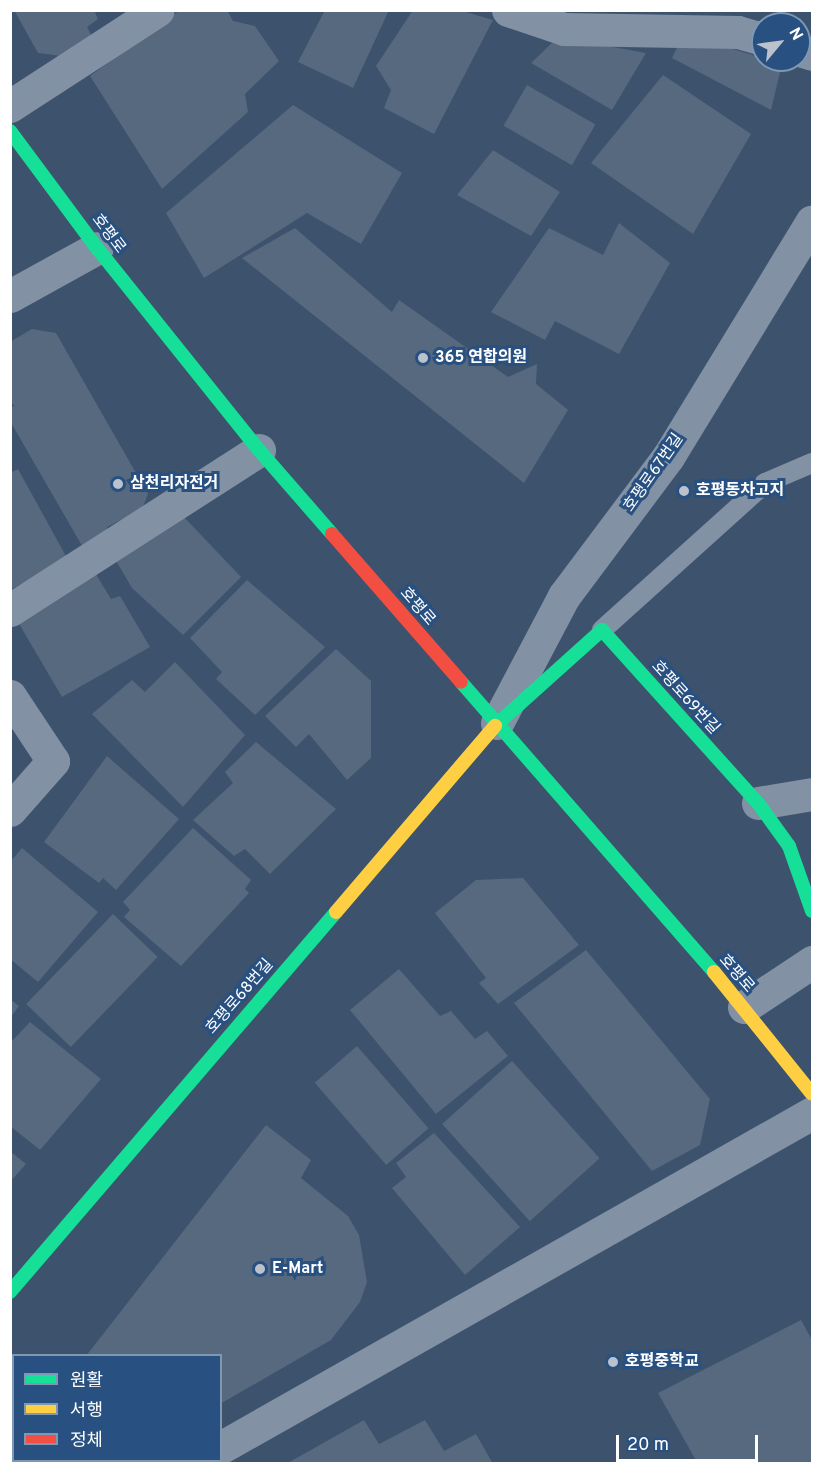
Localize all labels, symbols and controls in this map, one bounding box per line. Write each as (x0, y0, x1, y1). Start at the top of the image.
north arrow (751, 12, 811, 72)
text: N (783, 24, 807, 44)
street label: 호평로 (87, 211, 129, 257)
place label: 365 연합의원 (435, 348, 527, 368)
marker: 365 연합의원 (416, 351, 430, 365)
street label: 호평로67번길 (620, 430, 688, 516)
place label: 삼천리자전거 (130, 474, 218, 494)
marker: 삼천리자전거 (111, 477, 125, 491)
place label: 호평동차고지 (696, 481, 784, 501)
marker: 호평동차고지 (677, 484, 691, 498)
street label: 호평로 (395, 584, 439, 630)
street label: 호평로69번길 (647, 657, 723, 739)
street label: 호평로 (714, 951, 758, 997)
street label: 호평로68번길 (202, 956, 278, 1038)
place label: E-Mart (272, 1259, 323, 1279)
marker: E-Mart (253, 1262, 267, 1276)
place label: 호평중학교 (625, 1352, 699, 1372)
legend (12, 1354, 222, 1462)
marker: 호평중학교 (606, 1355, 620, 1369)
text: 원활 (70, 1370, 103, 1393)
text: 서행 (70, 1400, 103, 1423)
scale bar (619, 1423, 762, 1461)
text: 정체 (70, 1430, 103, 1453)
text: 20 m (627, 1434, 669, 1457)

